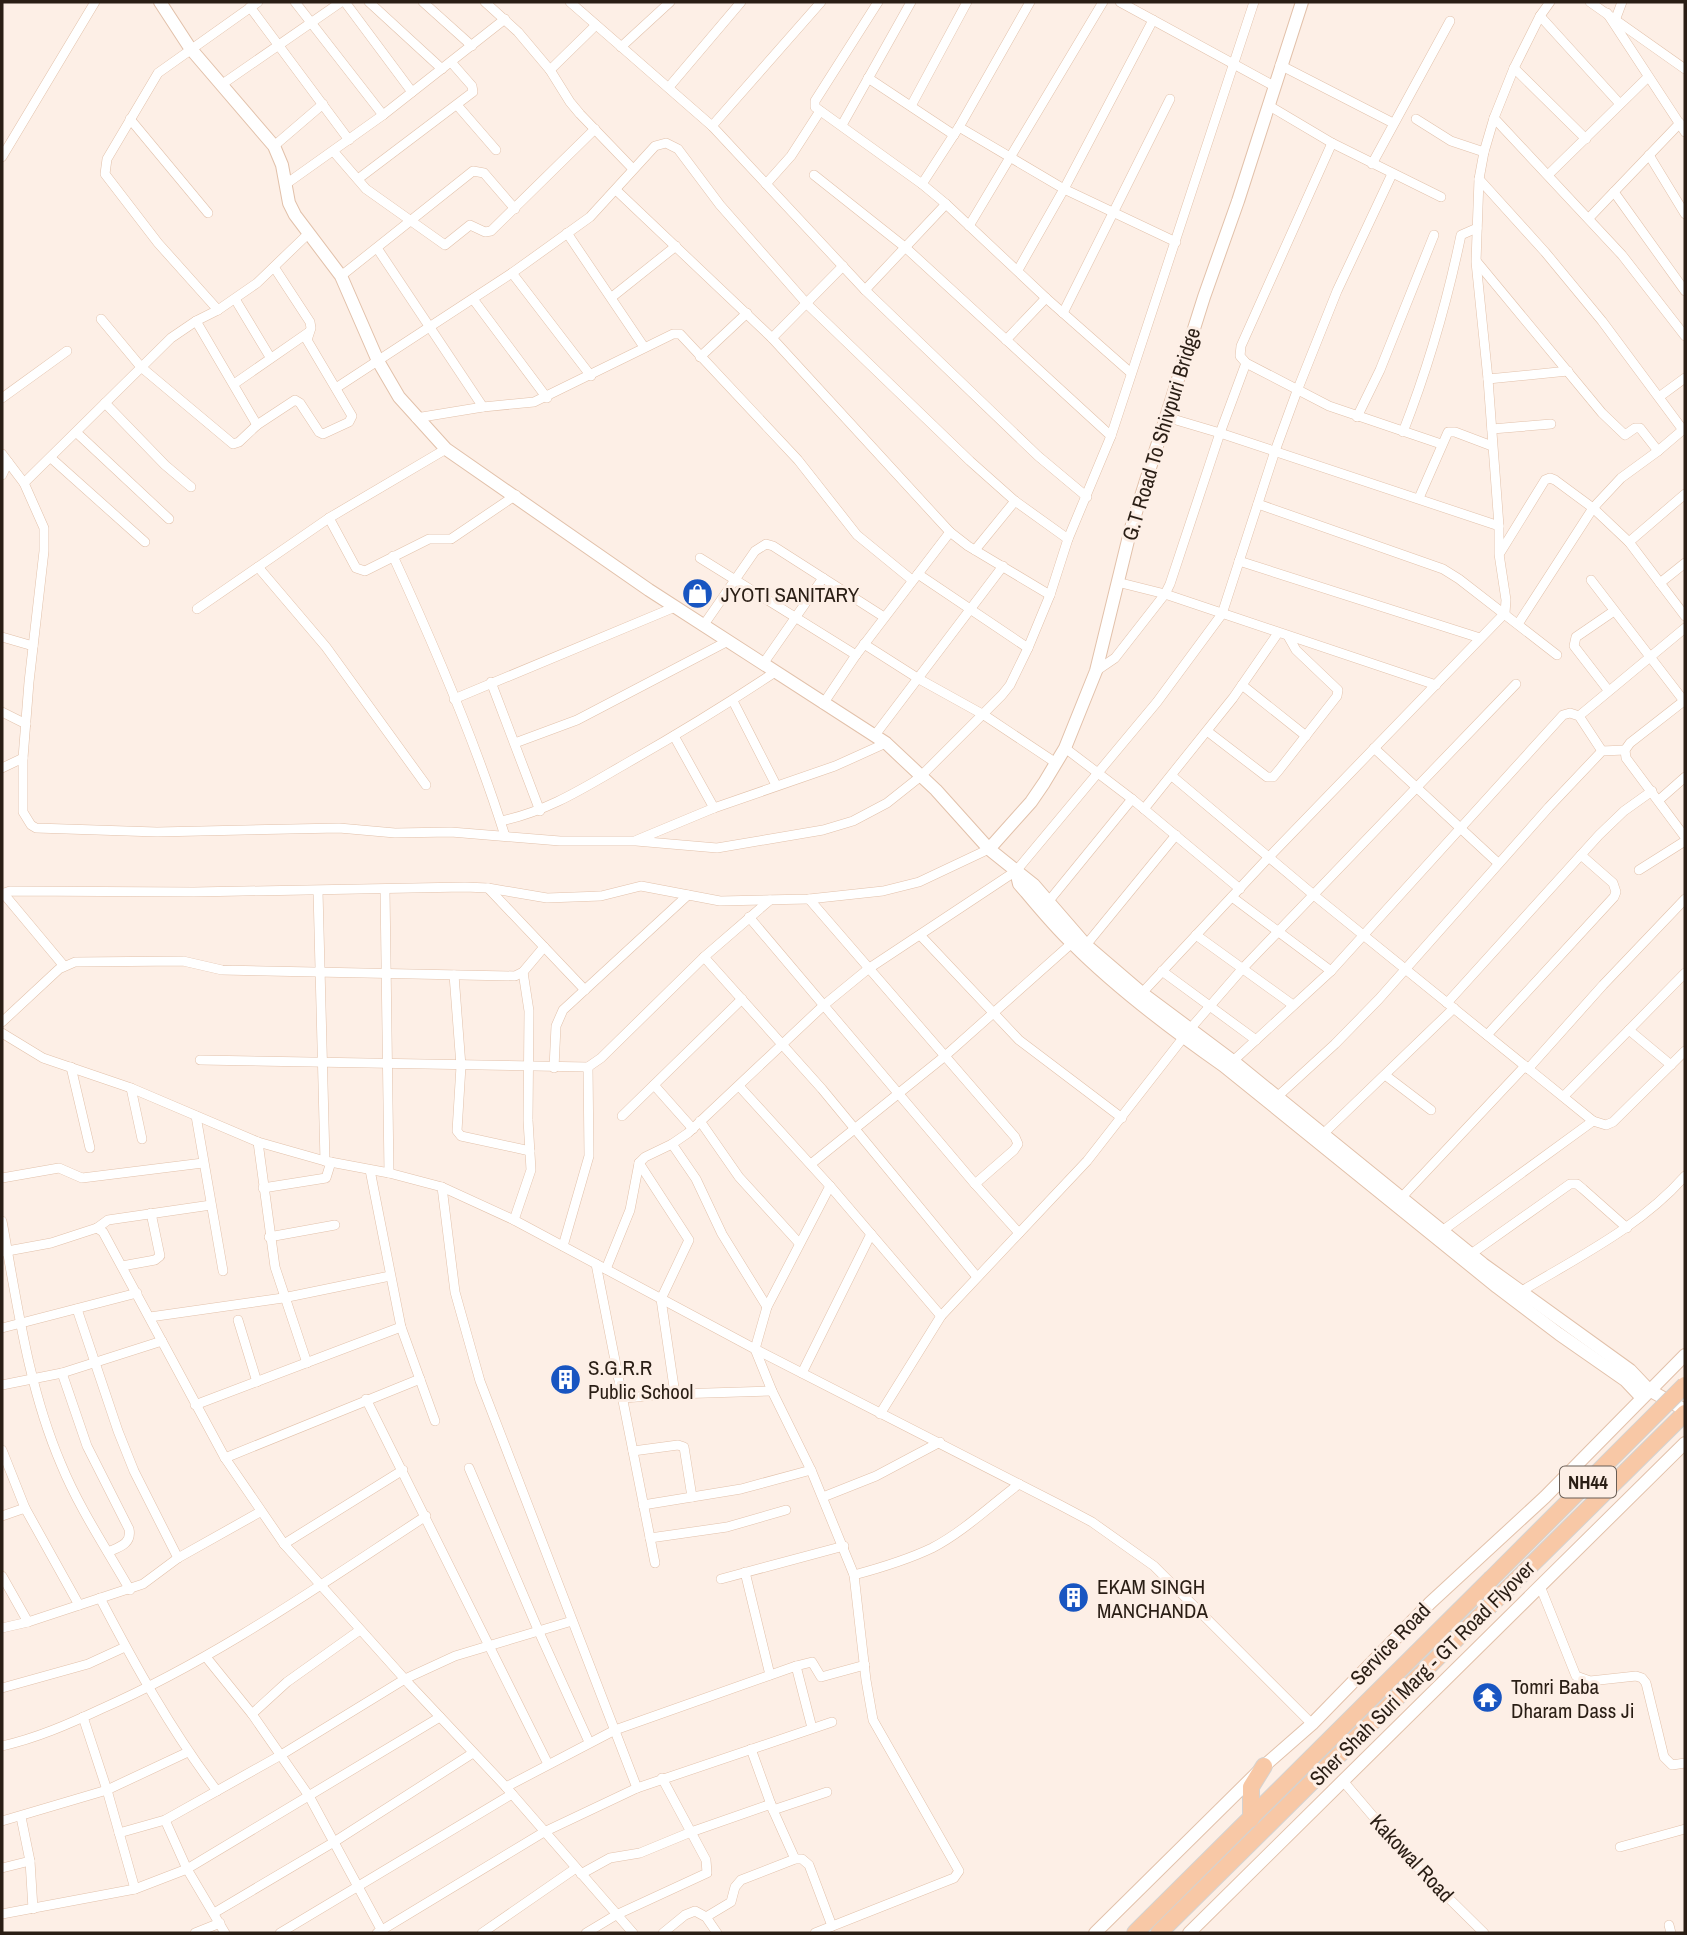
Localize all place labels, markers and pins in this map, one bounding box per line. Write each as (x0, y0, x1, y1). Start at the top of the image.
shop icon: JYOTI SANITARY (681, 577, 715, 611)
place label: JYOTI SANITARY (721, 580, 860, 609)
place label: S.G.R.R Public School (588, 1353, 693, 1406)
building icon: S.G.R.R Public School (548, 1362, 582, 1396)
place label: EKAM SINGH MANCHANDA (1097, 1572, 1208, 1625)
building icon: EKAM SINGH MANCHANDA (1057, 1581, 1091, 1615)
place label: Tomri Baba Dharam Dass Ji (1511, 1672, 1634, 1725)
temple icon: Tomri Baba Dharam Dass Ji (1471, 1681, 1505, 1715)

